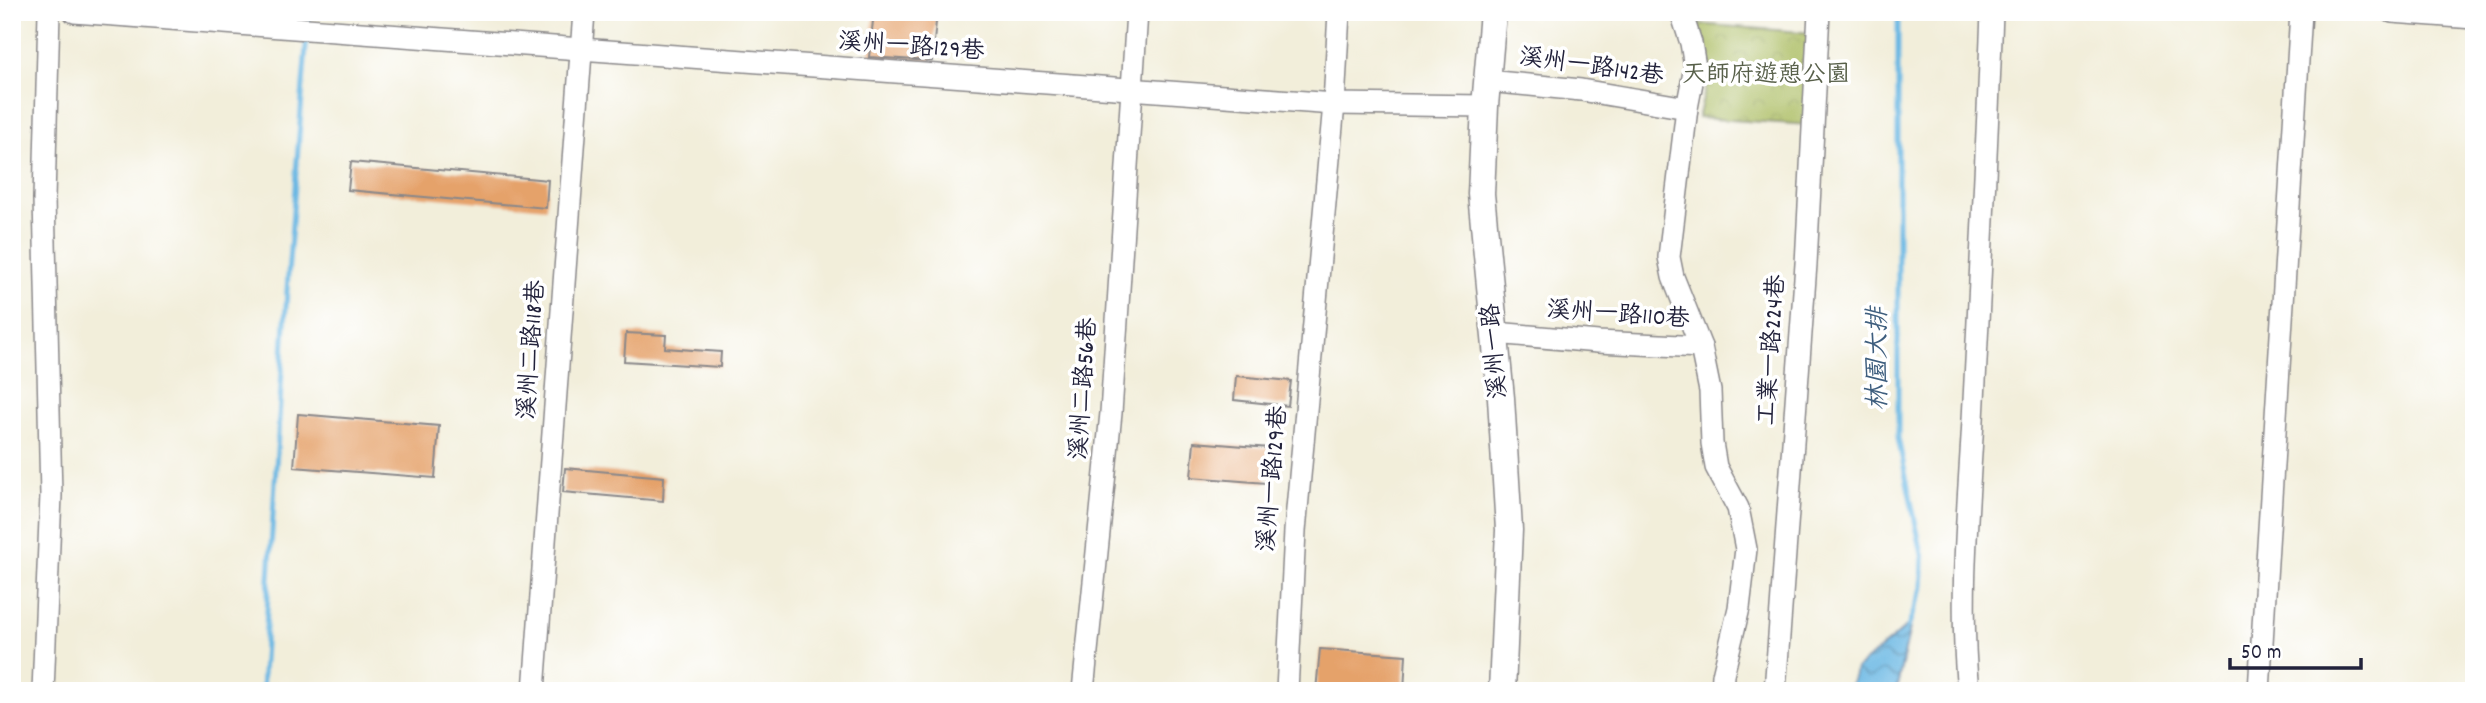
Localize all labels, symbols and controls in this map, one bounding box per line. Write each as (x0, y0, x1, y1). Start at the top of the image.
street label: 溪州一路129巷 (837, 26, 985, 70)
street label: 溪州一路142巷 (1516, 41, 1666, 95)
park label: 天師府遊憩公園 (1682, 59, 1850, 93)
street label: 工業一路224巷 (1751, 274, 1795, 426)
street label: 溪州二路118巷 (511, 279, 555, 421)
street label: 溪州一路110巷 (1545, 294, 1691, 338)
street label: 溪州一路 (1475, 302, 1517, 400)
water label: 林園大排 (1861, 305, 1898, 411)
street label: 溪州二路56巷 (1063, 317, 1107, 461)
street label: 溪州一路129巷 (1251, 404, 1297, 554)
scale bar (2230, 626, 2362, 670)
text: 50 m (2241, 639, 2281, 669)

